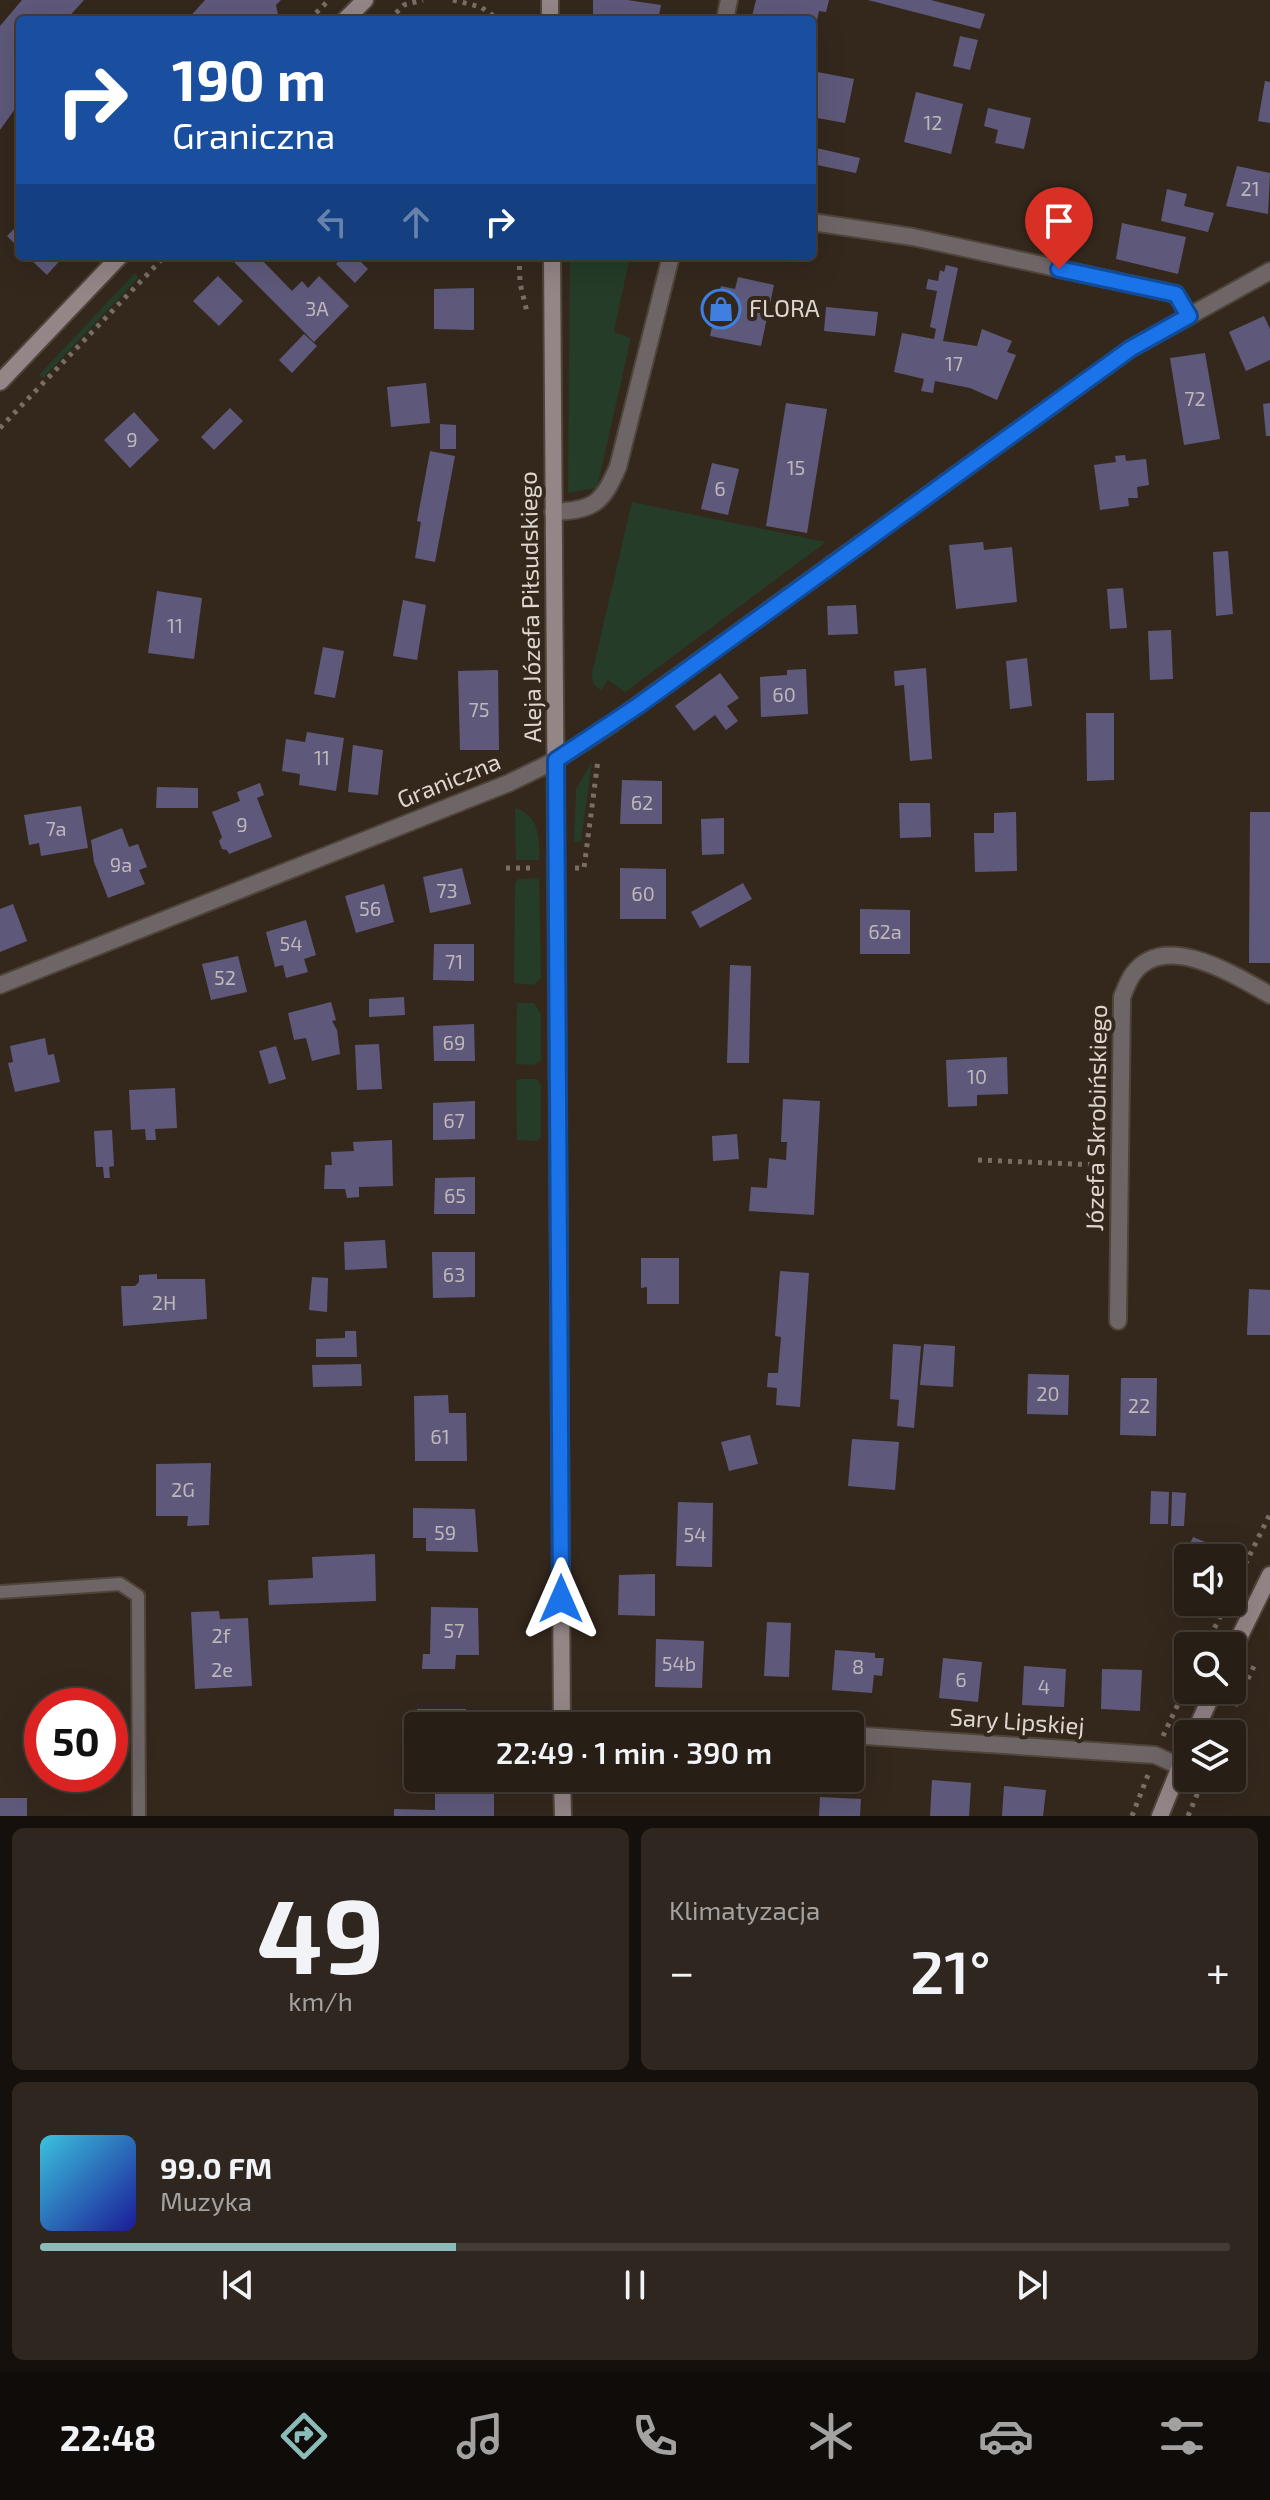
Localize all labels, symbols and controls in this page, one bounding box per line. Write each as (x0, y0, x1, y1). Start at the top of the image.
text: 190 m (172, 45, 326, 112)
icon: right (40, 48, 144, 152)
house number: 12 (923, 110, 943, 134)
text: Graniczna (172, 113, 335, 156)
house number: 21 (1240, 176, 1260, 200)
pin (1025, 187, 1093, 269)
icon: arrive (1037, 199, 1081, 243)
icon: left (310, 200, 354, 244)
icon: ahead (394, 200, 438, 244)
icon: right (478, 200, 522, 244)
shop icon: FLORA (700, 288, 742, 330)
place label: FLORA (749, 293, 820, 322)
house number: 3A (305, 296, 329, 320)
house number: 17 (945, 351, 963, 375)
house number: 72 (1184, 386, 1206, 410)
house number: 9 (126, 427, 138, 451)
house number: 15 (787, 455, 805, 479)
street label: Aleja Józefa Piłsudskiego (513, 471, 546, 743)
house number: 6 (714, 476, 726, 500)
house number: 11 (167, 613, 183, 637)
house number: 60 (772, 682, 796, 706)
house number: 75 (469, 697, 489, 721)
house number: 11 (314, 745, 330, 769)
street label: Graniczna (393, 746, 504, 813)
house number: 62 (631, 790, 653, 814)
house number: 9 (236, 812, 248, 836)
house number: 7a (45, 816, 67, 840)
house number: 9a (110, 852, 132, 876)
house number: 73 (436, 878, 458, 902)
house number: 60 (631, 881, 655, 905)
house number: 56 (359, 896, 381, 920)
house number: 62a (868, 919, 902, 943)
house number: 54 (279, 931, 303, 955)
house number: 71 (445, 949, 463, 973)
house number: 52 (214, 965, 236, 989)
street label: Józefa Skrobińskiego (1079, 1004, 1112, 1232)
house number: 69 (443, 1030, 465, 1054)
house number: 10 (967, 1064, 987, 1088)
house number: 67 (443, 1108, 465, 1132)
house number: 65 (444, 1183, 466, 1207)
house number: 63 (443, 1262, 465, 1286)
house number: 2H (152, 1290, 176, 1314)
house number: 20 (1036, 1381, 1060, 1405)
house number: 22 (1128, 1393, 1150, 1417)
house number: 61 (430, 1424, 450, 1448)
house number: 2G (171, 1477, 195, 1501)
house number: 59 (434, 1520, 456, 1544)
house number: 54 (683, 1522, 707, 1546)
map controls (1174, 1544, 1246, 1792)
button: sound (1174, 1544, 1246, 1616)
position arrow (519, 1557, 603, 1641)
house number: 57 (444, 1618, 464, 1642)
house number: 2f (212, 1623, 231, 1647)
button: search (1174, 1632, 1246, 1704)
house number: 54b (662, 1651, 696, 1675)
house number: 8 (852, 1654, 864, 1678)
house number: 2e (211, 1657, 233, 1681)
house number: 6 (955, 1667, 967, 1691)
house number: 4 (1038, 1674, 1050, 1698)
speed limit sign: 50 (24, 1688, 128, 1792)
street label: Sary Lipskiej (949, 1701, 1086, 1740)
button: layers (1174, 1720, 1246, 1792)
text: 22:49 · 1 min · 390 m (496, 1734, 772, 1770)
text: 49 (257, 1870, 384, 1995)
text: Klimatyzacja (669, 1894, 820, 1925)
text: 21° (910, 1934, 991, 2006)
text: − (669, 1944, 695, 1997)
text: + (1206, 1944, 1230, 1997)
text: km/h (288, 1985, 353, 2016)
text: 99.0 FM (160, 2149, 272, 2185)
text: Muzyka (160, 2185, 252, 2216)
icon: previous (216, 2263, 260, 2307)
icon: pause (613, 2263, 657, 2307)
icon: next (1010, 2263, 1054, 2307)
icon: directions (276, 2408, 332, 2464)
icon: music (452, 2408, 508, 2464)
icon: phone (627, 2408, 683, 2464)
icon: climate (803, 2408, 859, 2464)
icon: car (978, 2408, 1034, 2464)
icon: filters (1154, 2408, 1210, 2464)
text: 22:48 (60, 2415, 156, 2458)

